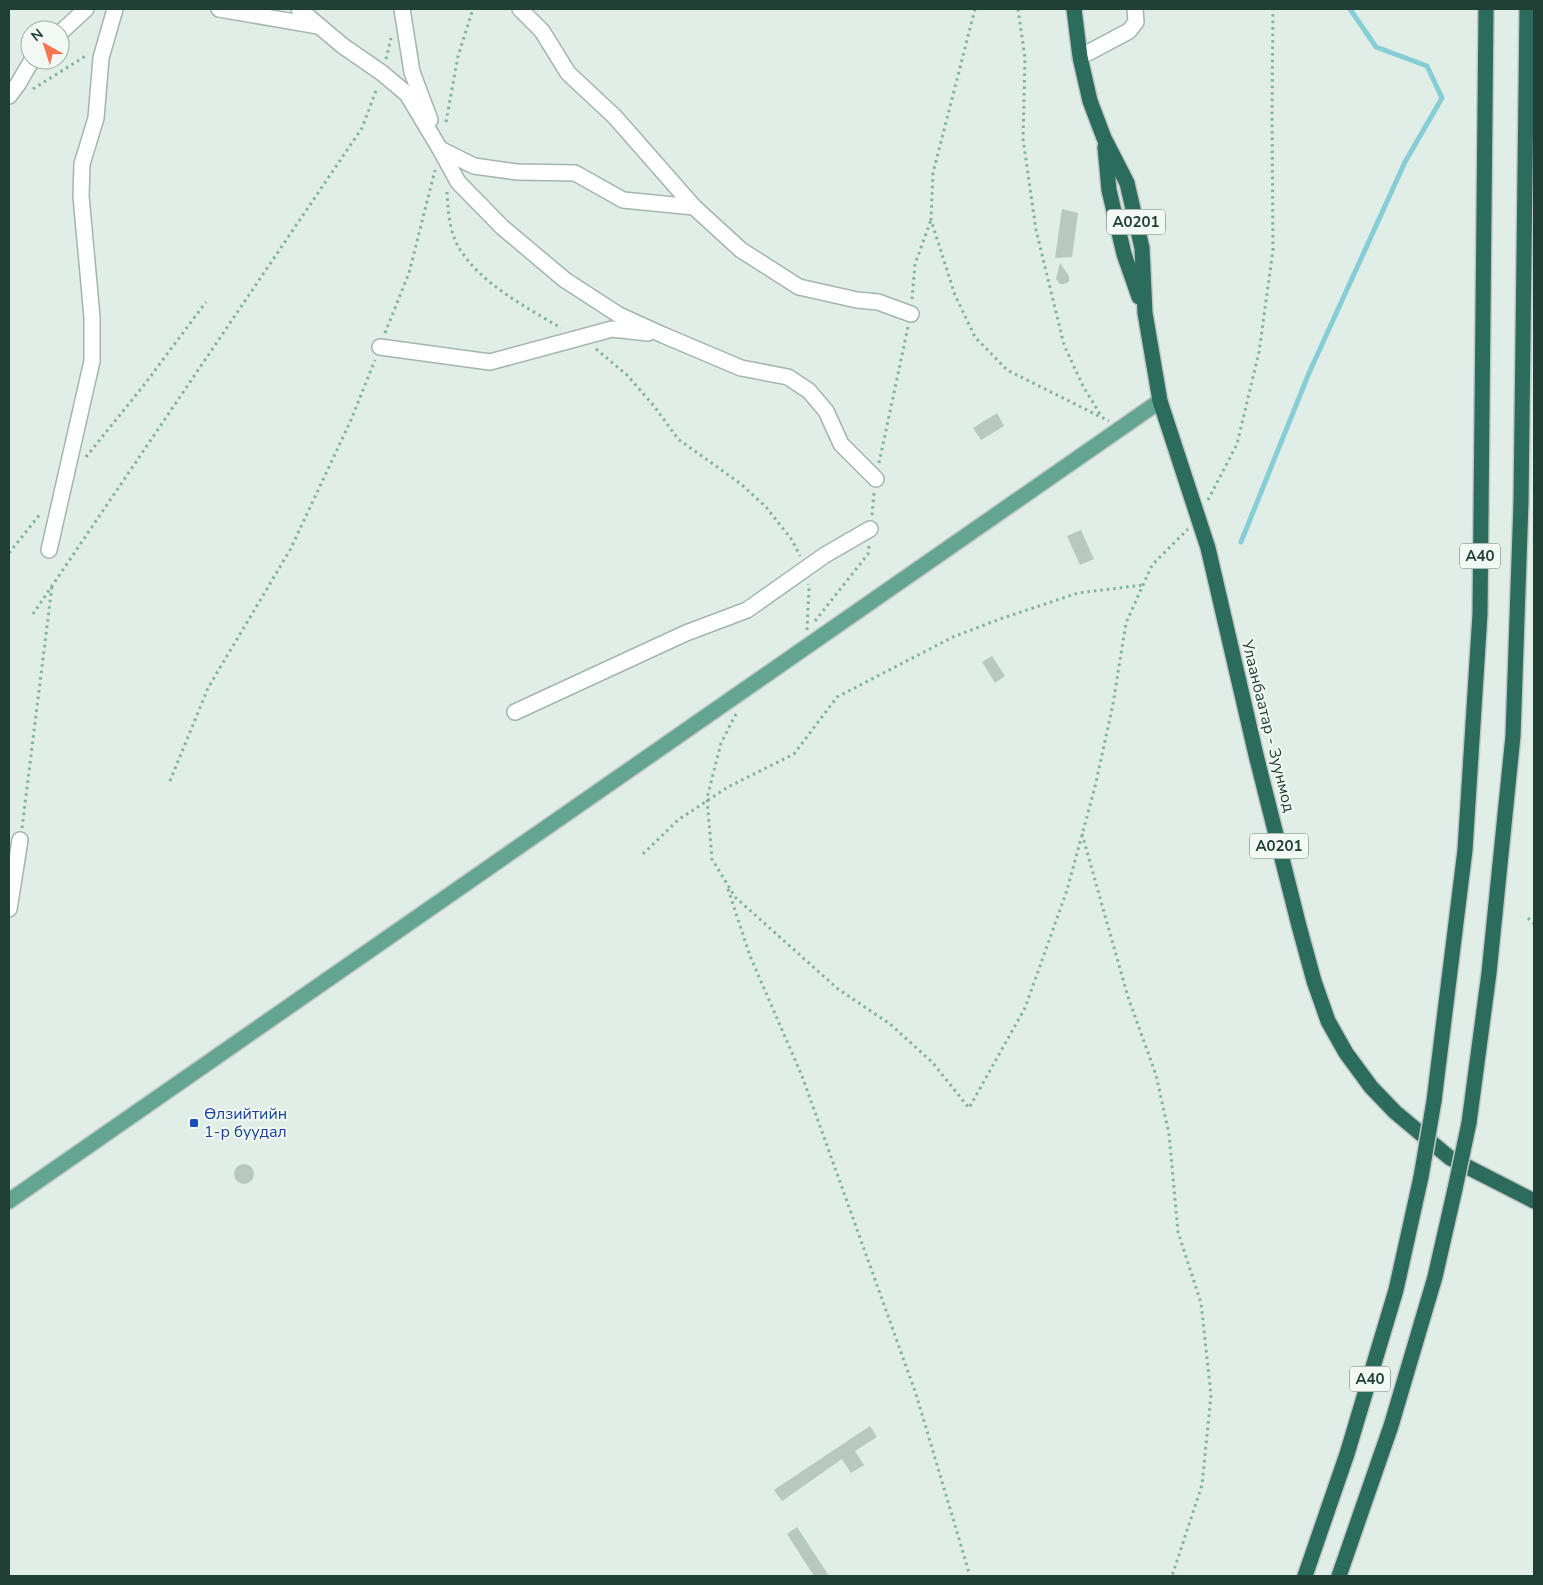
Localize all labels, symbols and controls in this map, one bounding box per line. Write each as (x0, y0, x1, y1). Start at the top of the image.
north arrow (20, 20, 70, 70)
text: N (27, 25, 47, 46)
road number: A0201 (1107, 210, 1165, 234)
road number: A40 (1460, 544, 1500, 568)
street label: Улаанбаатар - Зуунмод (1236, 637, 1300, 815)
road number: A0201 (1250, 834, 1308, 858)
place label: Өлзийтийн 1-р буудал (204, 1103, 287, 1143)
marker: Өлзийтийн 1-р буудал (188, 1117, 200, 1129)
road number: A40 (1350, 1366, 1390, 1392)

